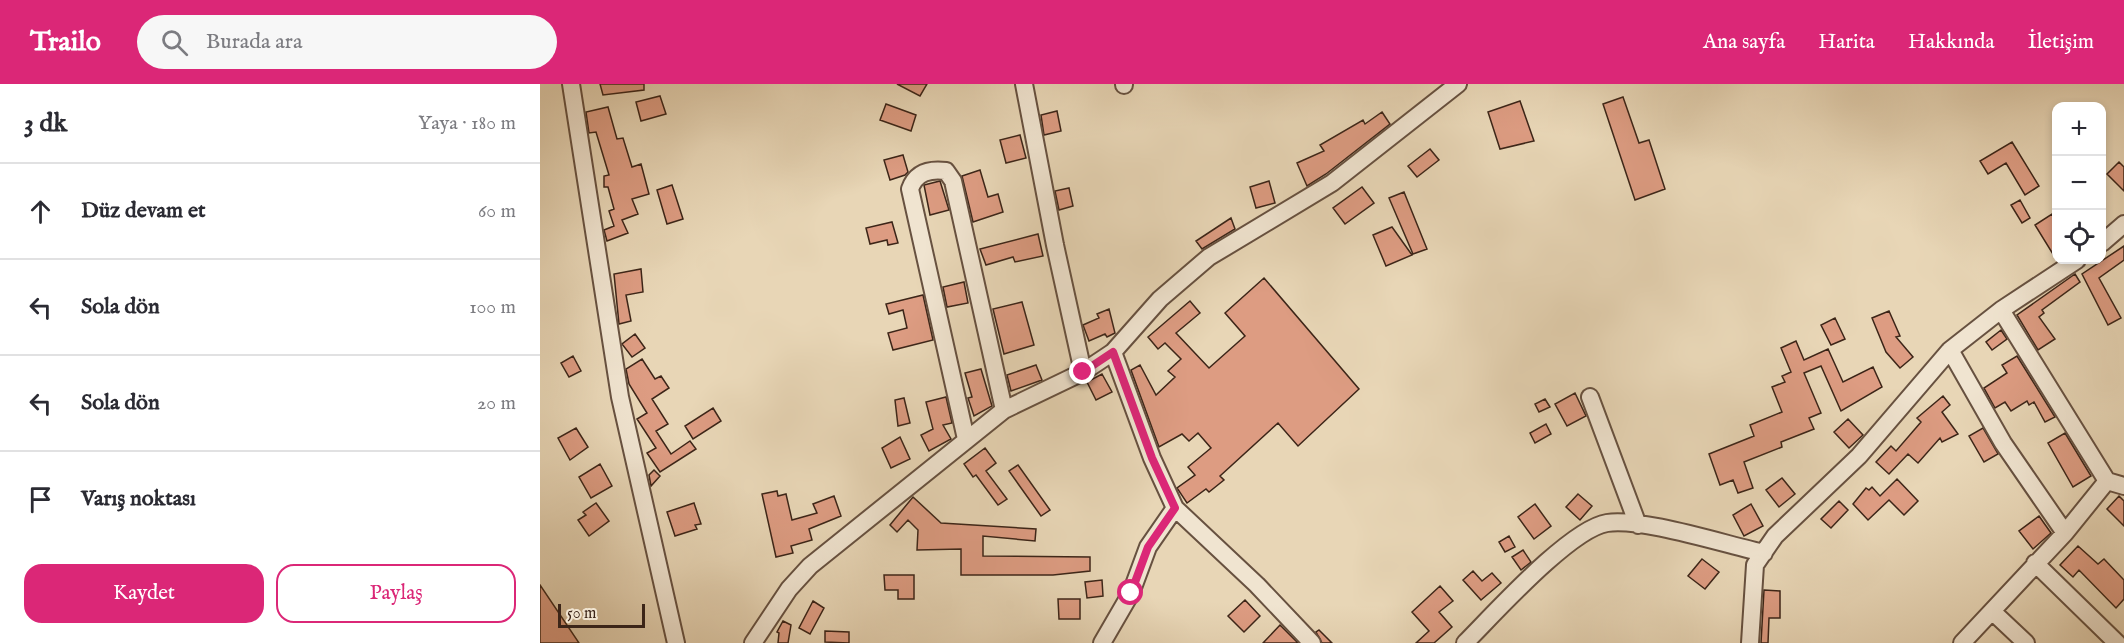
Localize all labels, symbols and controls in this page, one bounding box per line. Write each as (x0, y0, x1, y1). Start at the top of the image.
search box (137, 15, 557, 69)
text: Trailo (30, 25, 101, 60)
icon: search (158, 26, 191, 59)
text: Burada ara (206, 28, 302, 56)
text: Ana sayfa (1703, 29, 1785, 56)
text: Harita (1818, 29, 1875, 56)
text: Hakkında (1908, 29, 1995, 56)
text: İletişim (2028, 29, 2094, 56)
map controls (2052, 102, 2106, 264)
button: + (2052, 102, 2106, 156)
text: 3 dk (24, 107, 67, 140)
text: Yaya · 180 m (418, 111, 516, 136)
button: − (2052, 156, 2106, 210)
icon: ahead (24, 195, 57, 228)
text: Düz devam et (81, 197, 206, 225)
text: 60 m (478, 199, 516, 224)
button: locate (2052, 210, 2106, 264)
icon: left (24, 291, 57, 324)
text: Sola dön (81, 293, 160, 321)
text: 100 m (469, 295, 516, 320)
route end (1069, 358, 1095, 384)
icon: left (24, 387, 57, 420)
text: Sola dön (81, 389, 160, 417)
text: 20 m (477, 391, 516, 416)
icon: arrive (24, 483, 57, 516)
text: Varış noktası (81, 485, 196, 513)
button: Kaydet (24, 564, 264, 623)
button: Paylaş (276, 564, 516, 623)
route start (1117, 579, 1143, 605)
scale bar (558, 601, 645, 628)
text: 50 m (567, 604, 596, 624)

